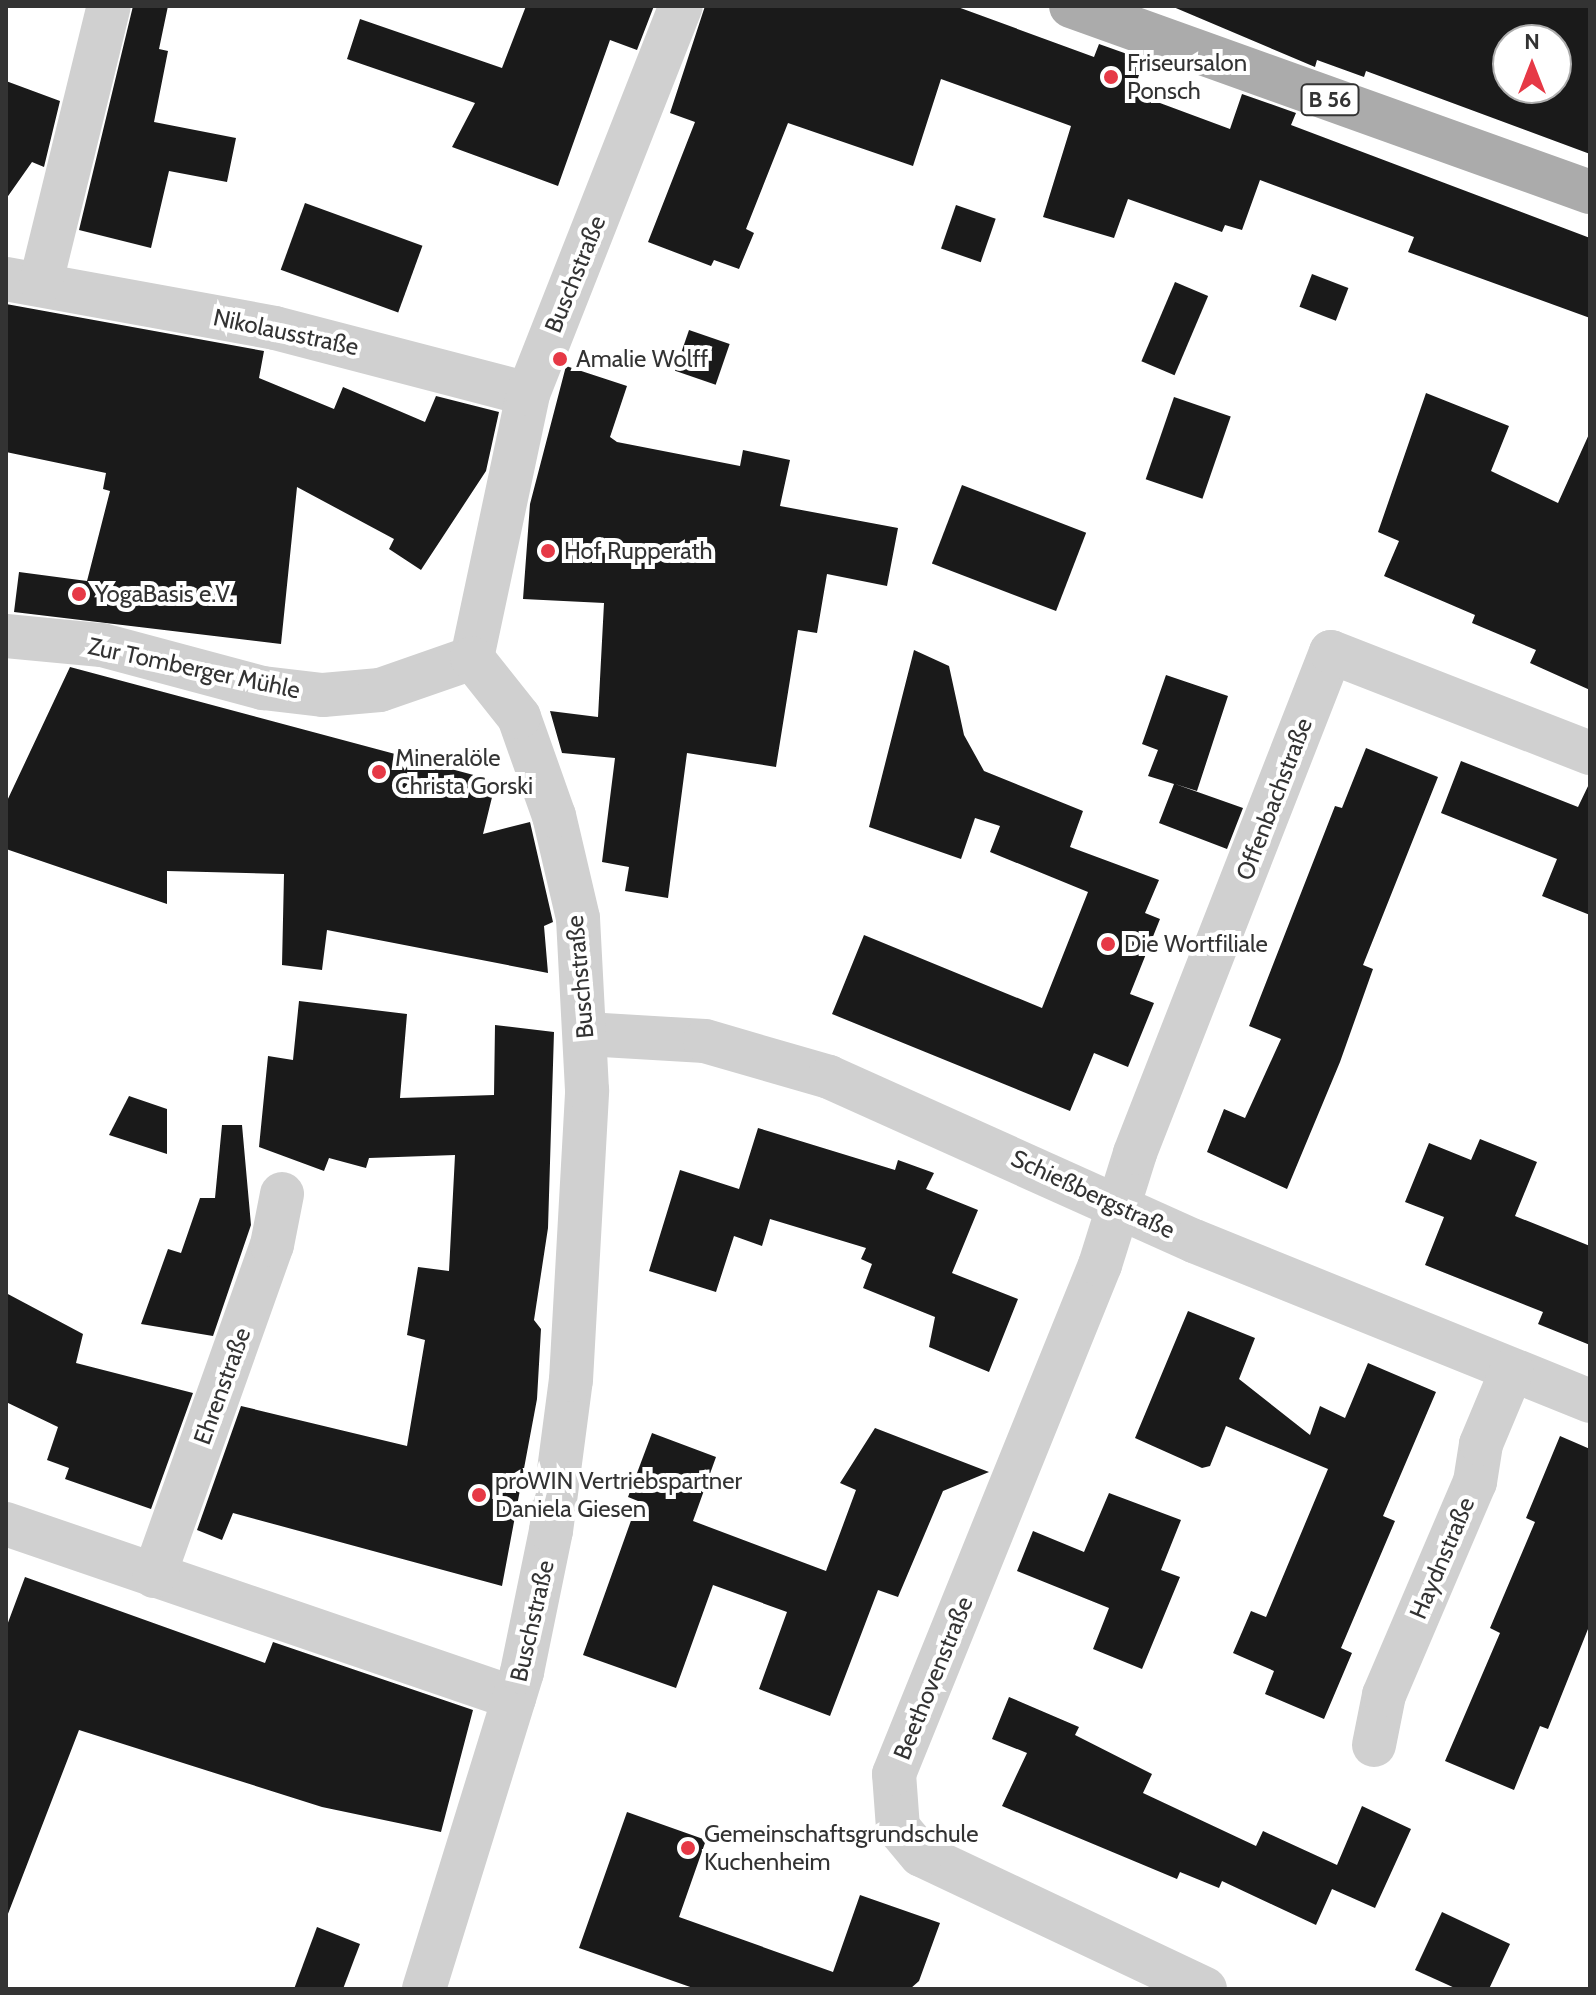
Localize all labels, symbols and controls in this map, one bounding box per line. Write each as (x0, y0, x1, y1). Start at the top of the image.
north arrow (1492, 24, 1572, 104)
text: N (1524, 28, 1540, 55)
place label: Friseursalon Ponsch (1127, 49, 1247, 105)
marker: Friseursalon Ponsch (1102, 68, 1120, 86)
road number: B 56 (1300, 82, 1360, 118)
street label: Buschstraße (538, 211, 612, 337)
street label: Nikolausstraße (211, 303, 361, 361)
place label: Amalie Wolff (576, 345, 708, 373)
marker: Amalie Wolff (551, 350, 569, 368)
place label: Hof Rupperath (564, 537, 713, 565)
marker: Hof Rupperath (539, 542, 557, 560)
place label: YogaBasis e.V. (95, 580, 234, 608)
marker: YogaBasis e.V. (70, 585, 88, 603)
street label: Zur Tomberger Mühle (85, 631, 303, 705)
street label: Offenbachstraße (1230, 714, 1318, 884)
place label: Mineralöle Christa Gorski (395, 744, 533, 800)
marker: Mineralöle Christa Gorski (370, 763, 388, 781)
street label: Buschstraße (560, 914, 600, 1040)
place label: Die Wortfiliale (1124, 930, 1268, 958)
marker: Die Wortfiliale (1099, 935, 1117, 953)
street label: Schießbergstraße (1007, 1144, 1179, 1244)
street label: Ehrenstraße (188, 1324, 256, 1448)
place label: proWIN Vertriebspartner Daniela Giesen (495, 1467, 742, 1523)
marker: proWIN Vertriebspartner Daniela Giesen (470, 1486, 488, 1504)
street label: Haydnstraße (1403, 1493, 1481, 1623)
street label: Buschstraße (504, 1558, 560, 1684)
street label: Beethovenstraße (887, 1592, 979, 1764)
place label: Gemeinschaftsgrundschule Kuchenheim (704, 1820, 978, 1876)
marker: Gemeinschaftsgrundschule Kuchenheim (679, 1839, 697, 1857)

